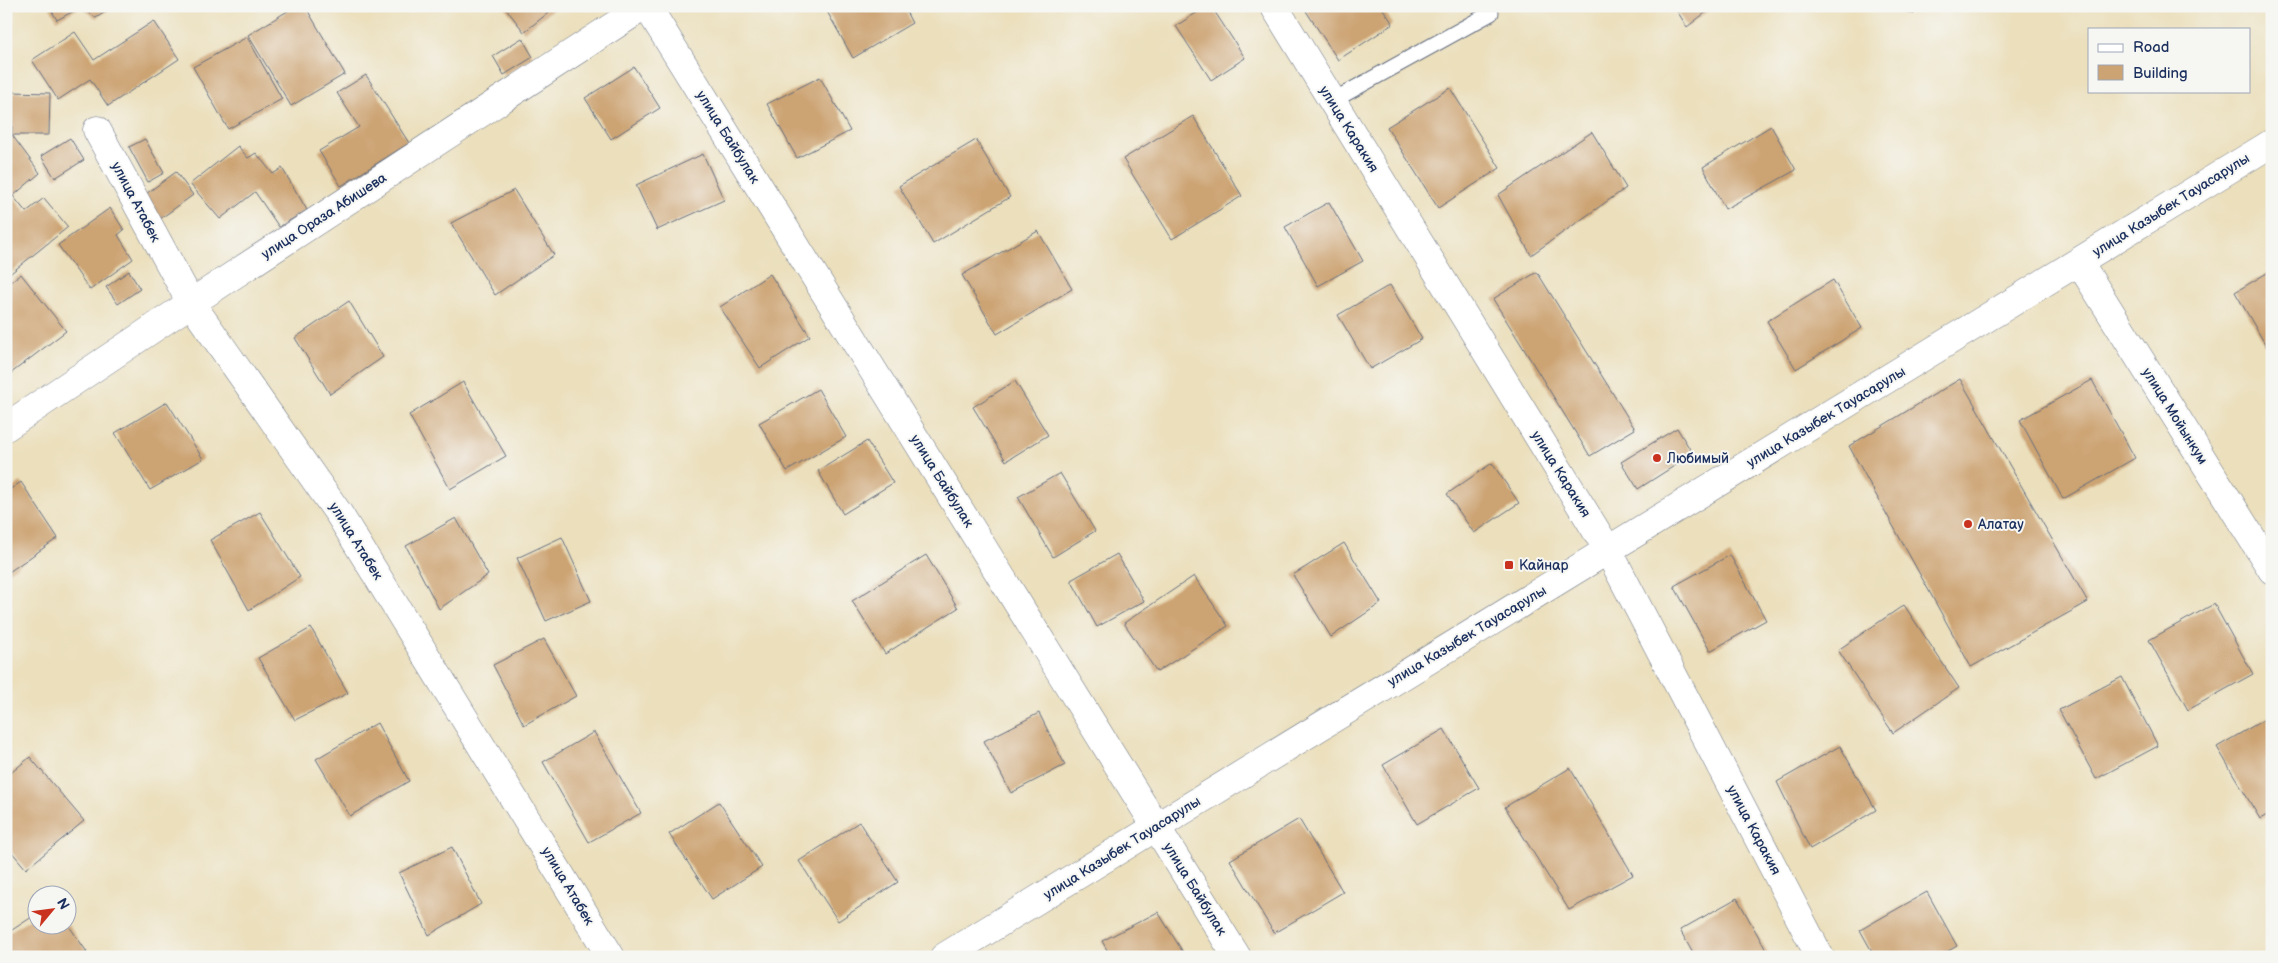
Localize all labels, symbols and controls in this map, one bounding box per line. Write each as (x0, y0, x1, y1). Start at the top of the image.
legend (2088, 28, 2250, 92)
text: Road (2133, 38, 2169, 57)
text: Building (2133, 64, 2188, 83)
street label: улица Каракия (1316, 83, 1383, 176)
street label: улица Байбулак (693, 87, 764, 187)
street label: улица Казыбек Тауасарулы (2089, 150, 2253, 260)
street label: улица Атабек (108, 159, 165, 246)
street label: улица Ораза Абишева (258, 169, 390, 263)
street label: улица Казыбек Тауасарулы (1744, 363, 1908, 471)
street label: улица Мойынкум (2138, 365, 2212, 467)
street label: улица Каракия (1528, 428, 1595, 521)
street label: улица Байбулак (907, 431, 978, 531)
place label: Любимый (1666, 450, 1729, 467)
marker: Любимый (1651, 452, 1663, 464)
street label: улица Атабек (325, 499, 387, 583)
place label: Алатау (1977, 516, 2024, 533)
marker: Алатау (1962, 518, 1974, 530)
place label: Кайнар (1519, 557, 1568, 574)
marker: Кайнар (1503, 559, 1515, 571)
street label: улица Казыбек Тауасарулы (1385, 582, 1549, 690)
street label: улица Каракия (1723, 782, 1785, 878)
street label: улица Казыбек Тауасарулы (1040, 793, 1204, 903)
street label: улица Байбулак (1160, 839, 1231, 939)
street label: улица Атабек (538, 844, 598, 929)
north arrow (28, 886, 78, 936)
text: N (53, 895, 73, 913)

